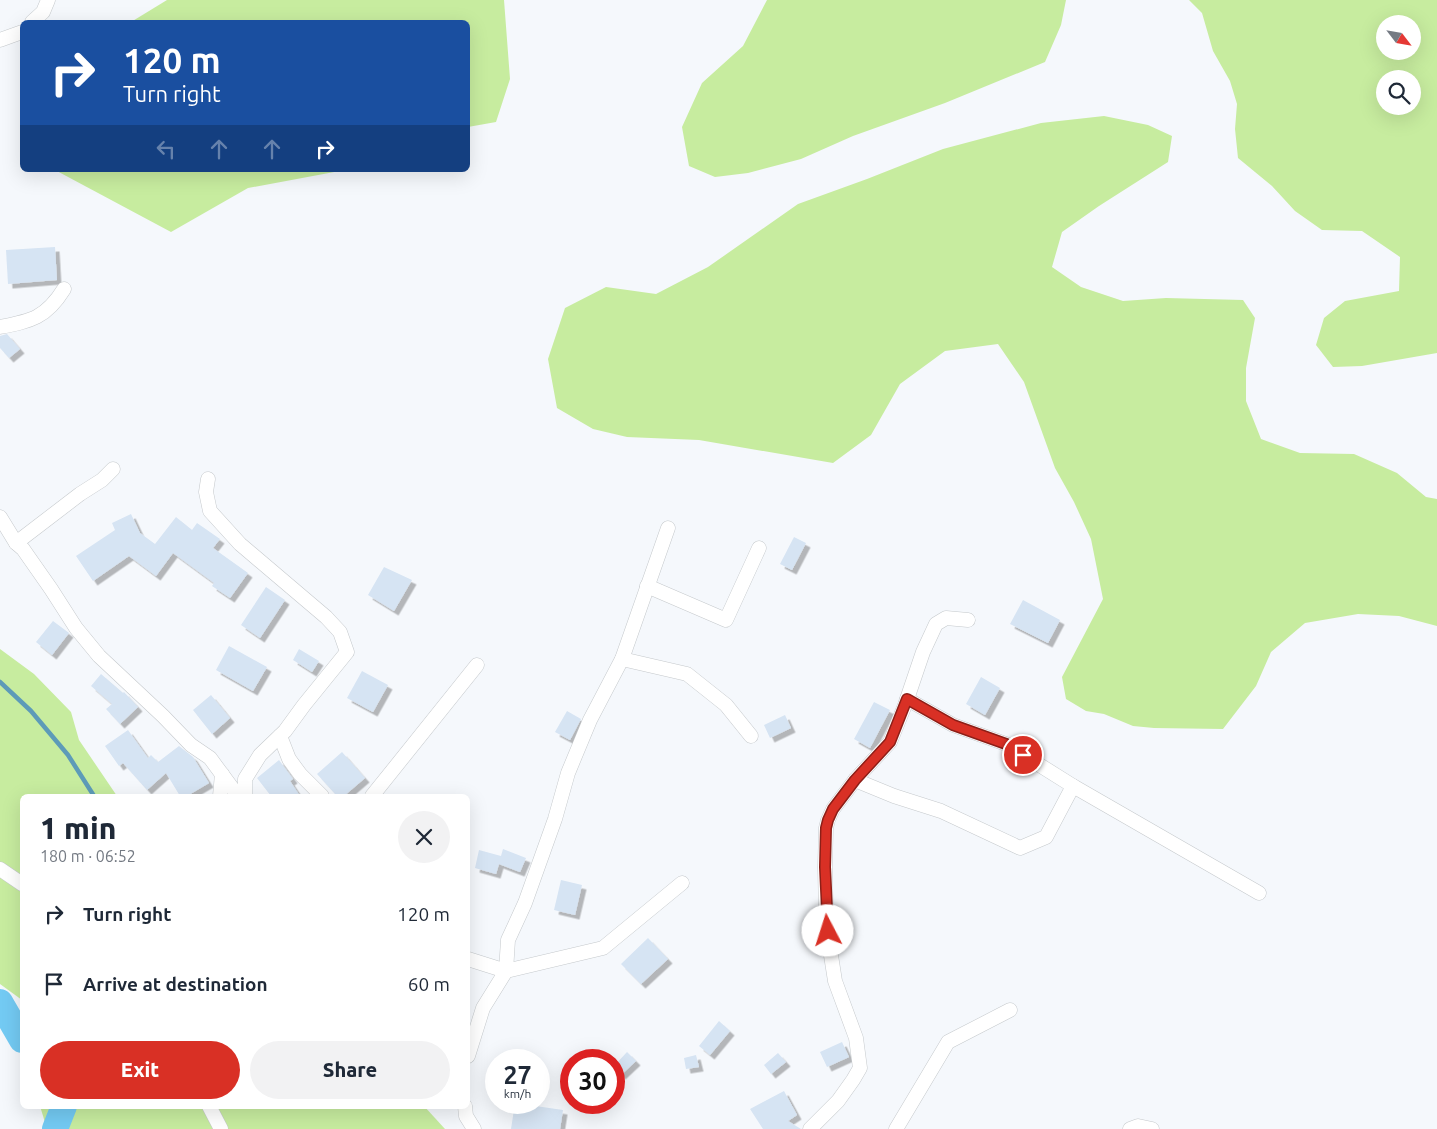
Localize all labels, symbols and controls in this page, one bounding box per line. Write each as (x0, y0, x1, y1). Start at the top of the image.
north arrow (1376, 15, 1421, 60)
map controls (1376, 15, 1421, 115)
icon: right (40, 40, 105, 105)
text: 120 m (123, 40, 221, 80)
button: search (1376, 70, 1421, 115)
text: Turn right (123, 81, 221, 106)
icon: left (152, 135, 180, 163)
icon: ahead (205, 135, 233, 163)
icon: ahead (258, 135, 286, 163)
icon: right (311, 135, 339, 163)
pin (1002, 734, 1044, 776)
icon: arrive (1009, 741, 1037, 769)
text: 1 min (40, 811, 116, 845)
button: close (398, 811, 450, 863)
text: 180 m · 06:52 (40, 847, 136, 865)
icon: right (40, 900, 68, 928)
text: Turn right (83, 903, 171, 925)
text: 120 m (397, 903, 450, 925)
position arrow (801, 904, 853, 956)
icon: arrive (40, 970, 68, 998)
text: Arrive at destination (83, 973, 268, 995)
text: 60 m (408, 973, 450, 995)
button: Exit (40, 1041, 240, 1099)
button: Share (250, 1041, 450, 1099)
speed limit sign: 30 (560, 1049, 625, 1114)
text: 27 (503, 1061, 532, 1089)
text: km/h (504, 1087, 531, 1100)

